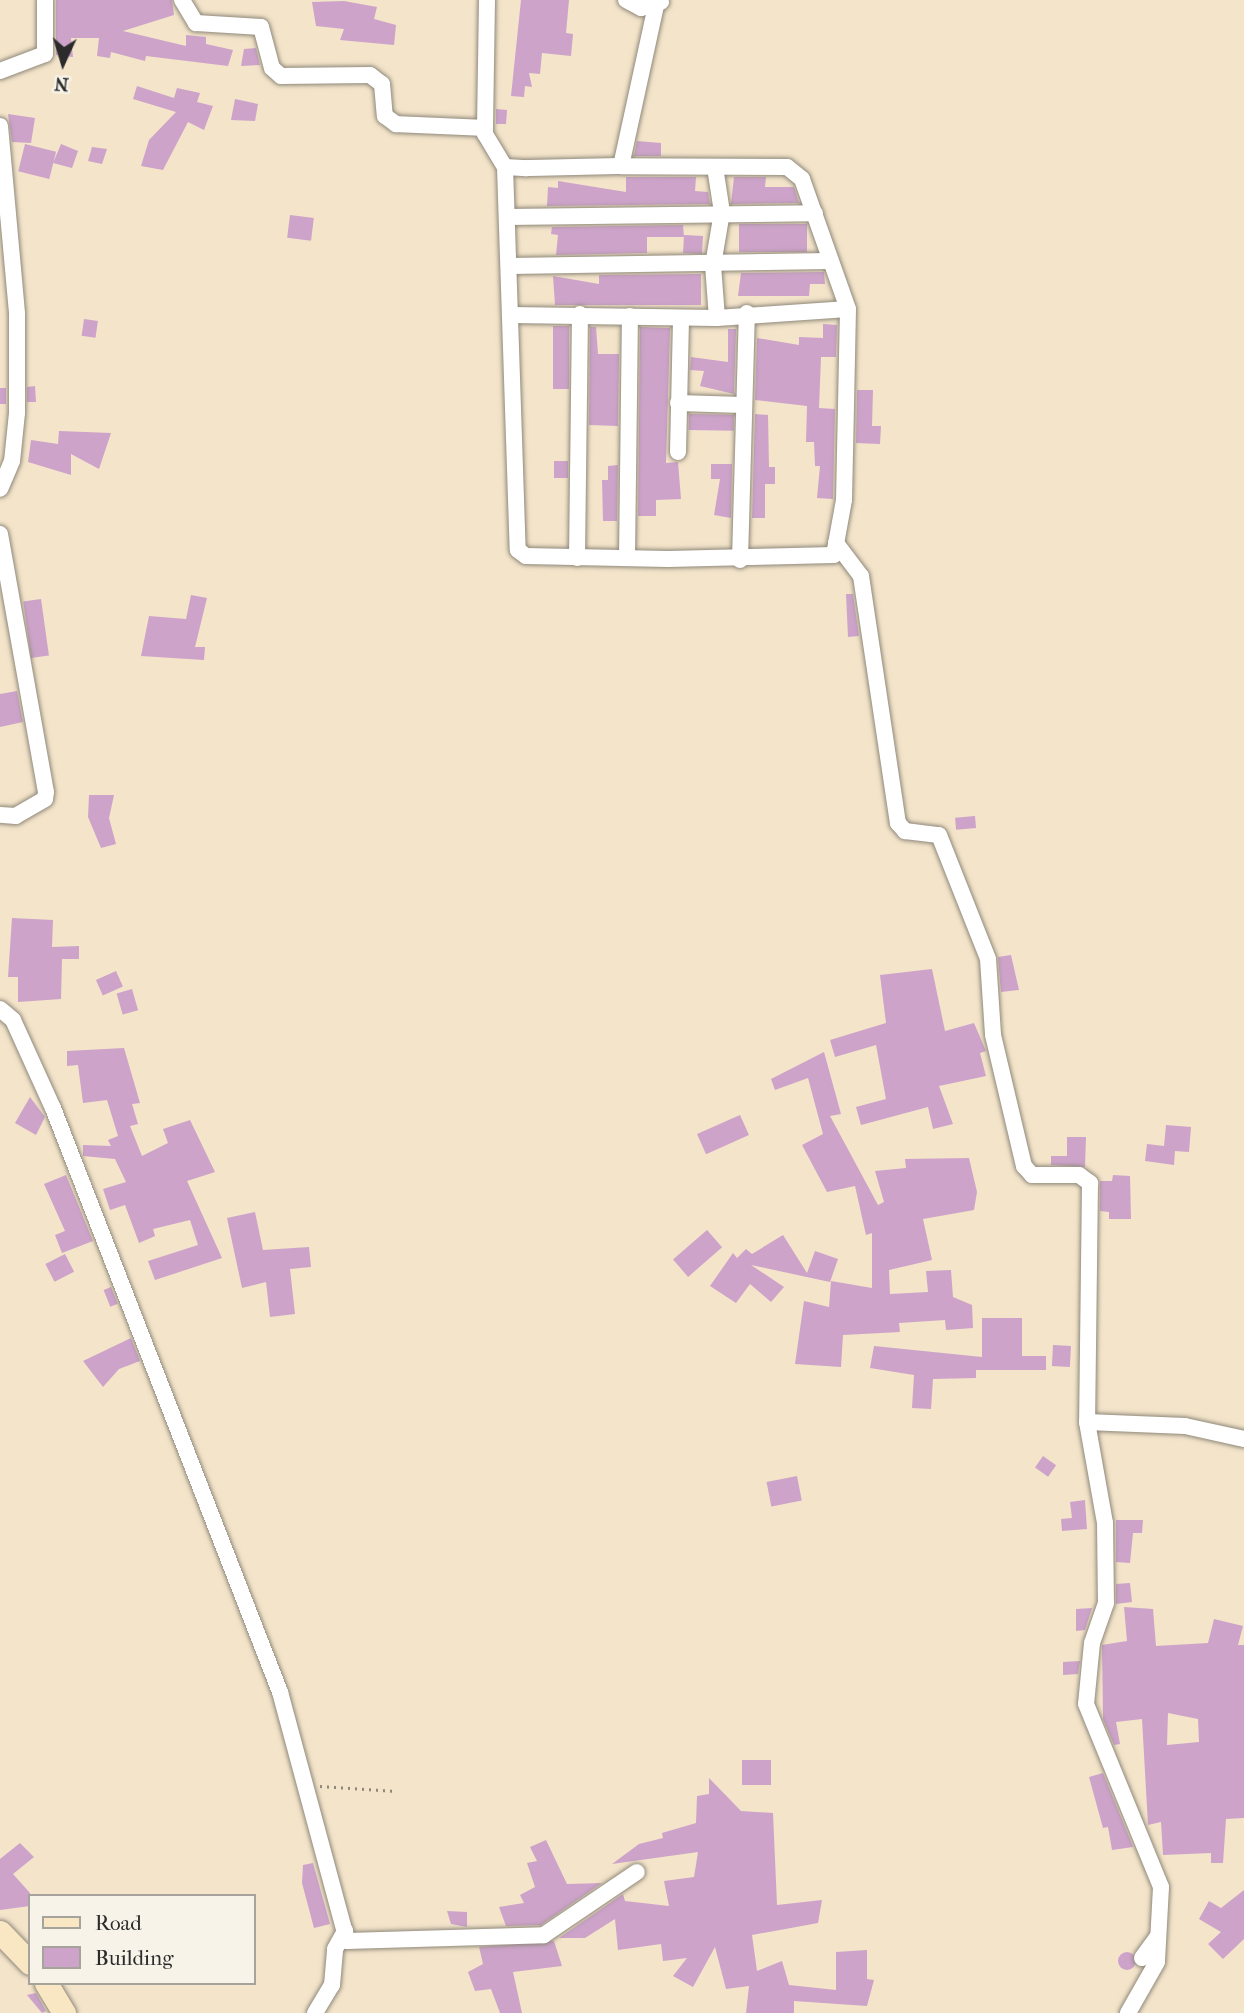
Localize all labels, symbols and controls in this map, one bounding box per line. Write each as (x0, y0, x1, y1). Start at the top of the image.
north arrow (28, 28, 98, 98)
text: N (54, 72, 70, 95)
legend (28, 1894, 256, 1985)
text: Road (95, 1911, 142, 1935)
text: Building (95, 1946, 173, 1970)

